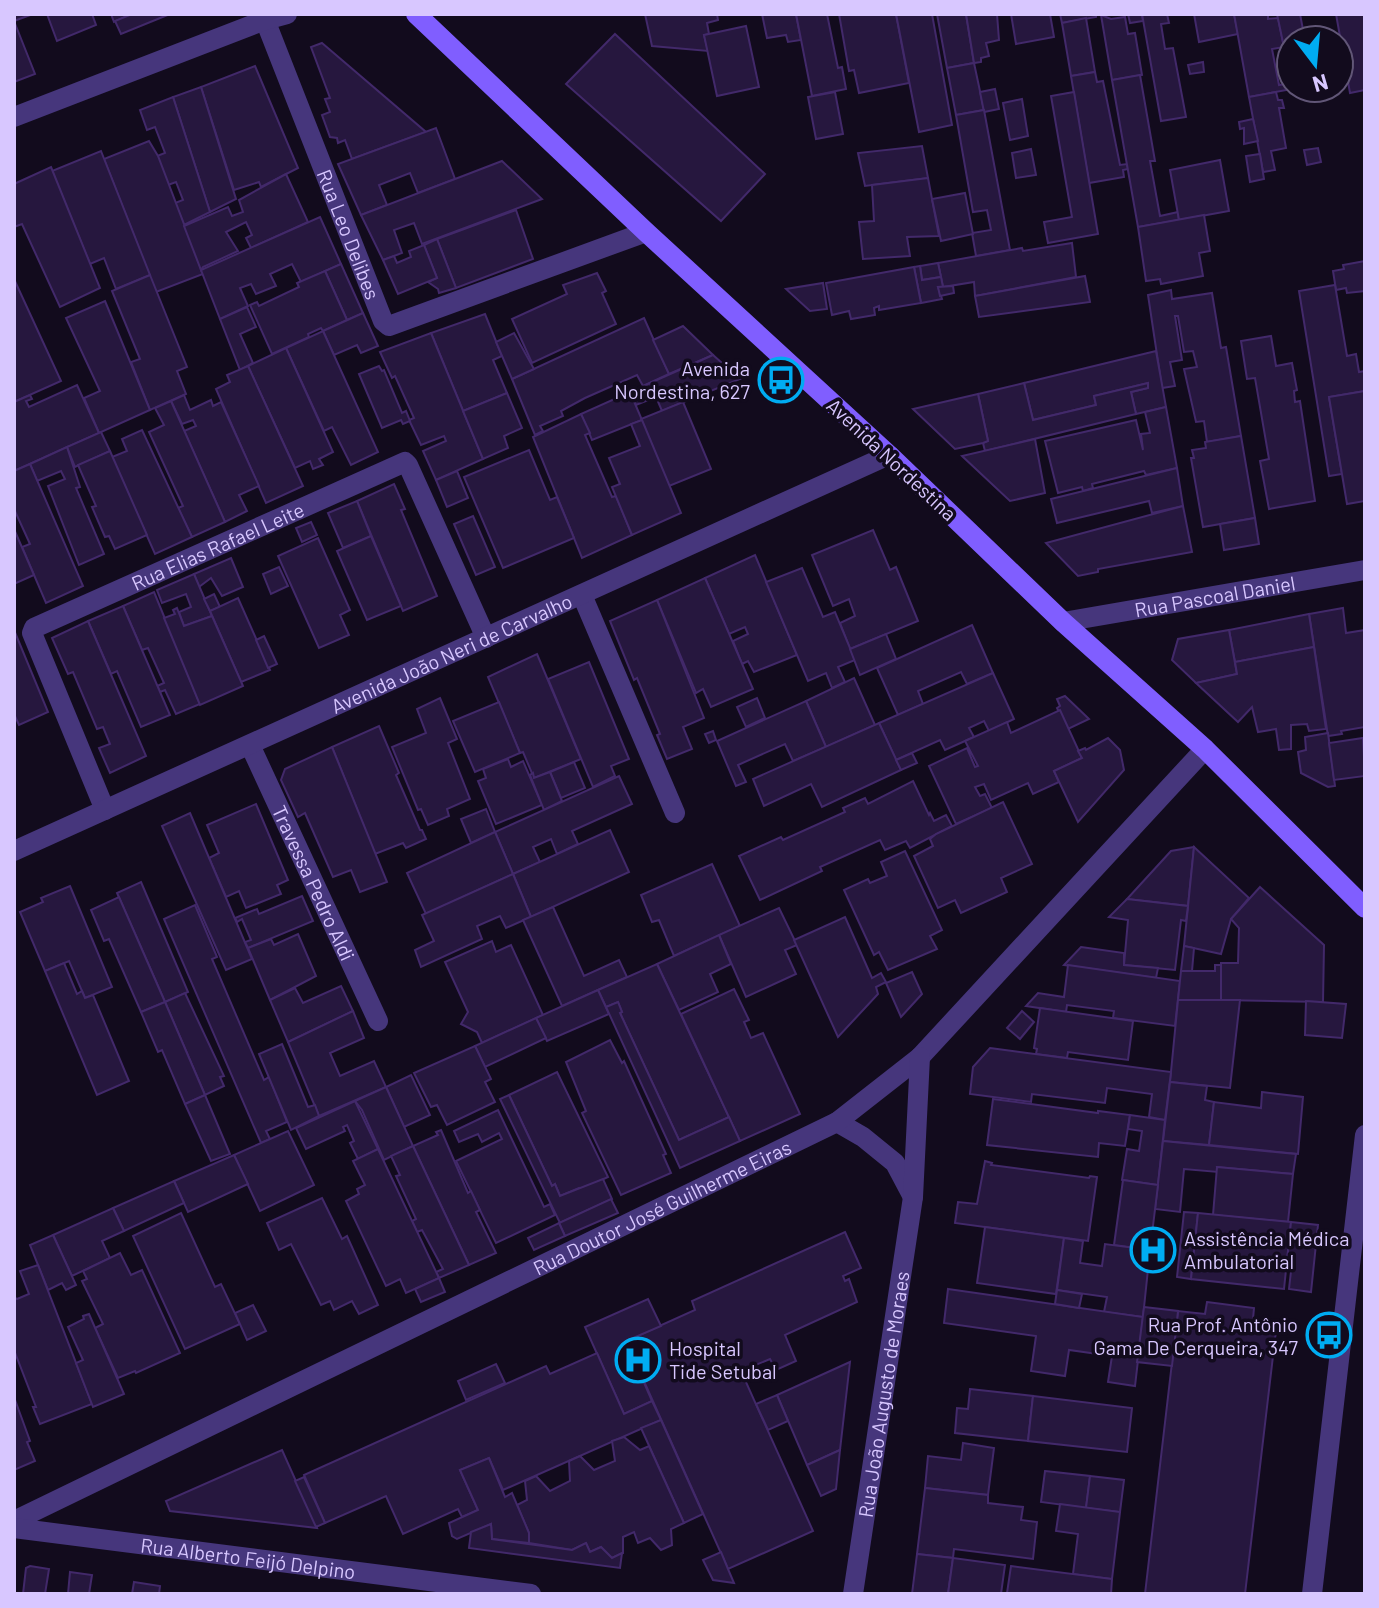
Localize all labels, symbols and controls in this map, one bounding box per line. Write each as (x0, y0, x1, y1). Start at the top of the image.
north arrow (1275, 24, 1355, 104)
text: N (1310, 70, 1331, 99)
street label: Rua Leo Delibes (313, 166, 385, 303)
place label: Avenida Nordestina, 627 (614, 356, 751, 403)
bus stop icon: Avenida Nordestina, 627 (757, 356, 805, 404)
street label: Avenida Nordestina (822, 393, 962, 525)
street label: Rua Elias Rafael Leite (128, 497, 308, 595)
street label: Rua Pascoal Daniel (1133, 570, 1297, 621)
street label: Avenida João Neri de Carvalho (327, 588, 576, 718)
street label: Travessa Pedro Aldi (268, 801, 360, 964)
street label: Rua Doutor José Guilherme Eiras (529, 1134, 795, 1280)
hospital icon: Assistência Médica Ambulatorial (1129, 1226, 1177, 1274)
place label: Assistência Médica Ambulatorial (1184, 1226, 1349, 1273)
street label: Rua João Augusto de Moraes (853, 1269, 914, 1519)
bus stop icon: Rua Prof. Antônio Gama De Cerqueira, 347 (1305, 1311, 1353, 1359)
place label: Rua Prof. Antônio Gama De Cerqueira, 347 (1094, 1312, 1299, 1359)
hospital icon: Hospital Tide Setubal (614, 1336, 662, 1384)
place label: Hospital Tide Setubal (669, 1336, 777, 1383)
street label: Rua Alberto Feijó Delpino (139, 1532, 357, 1583)

